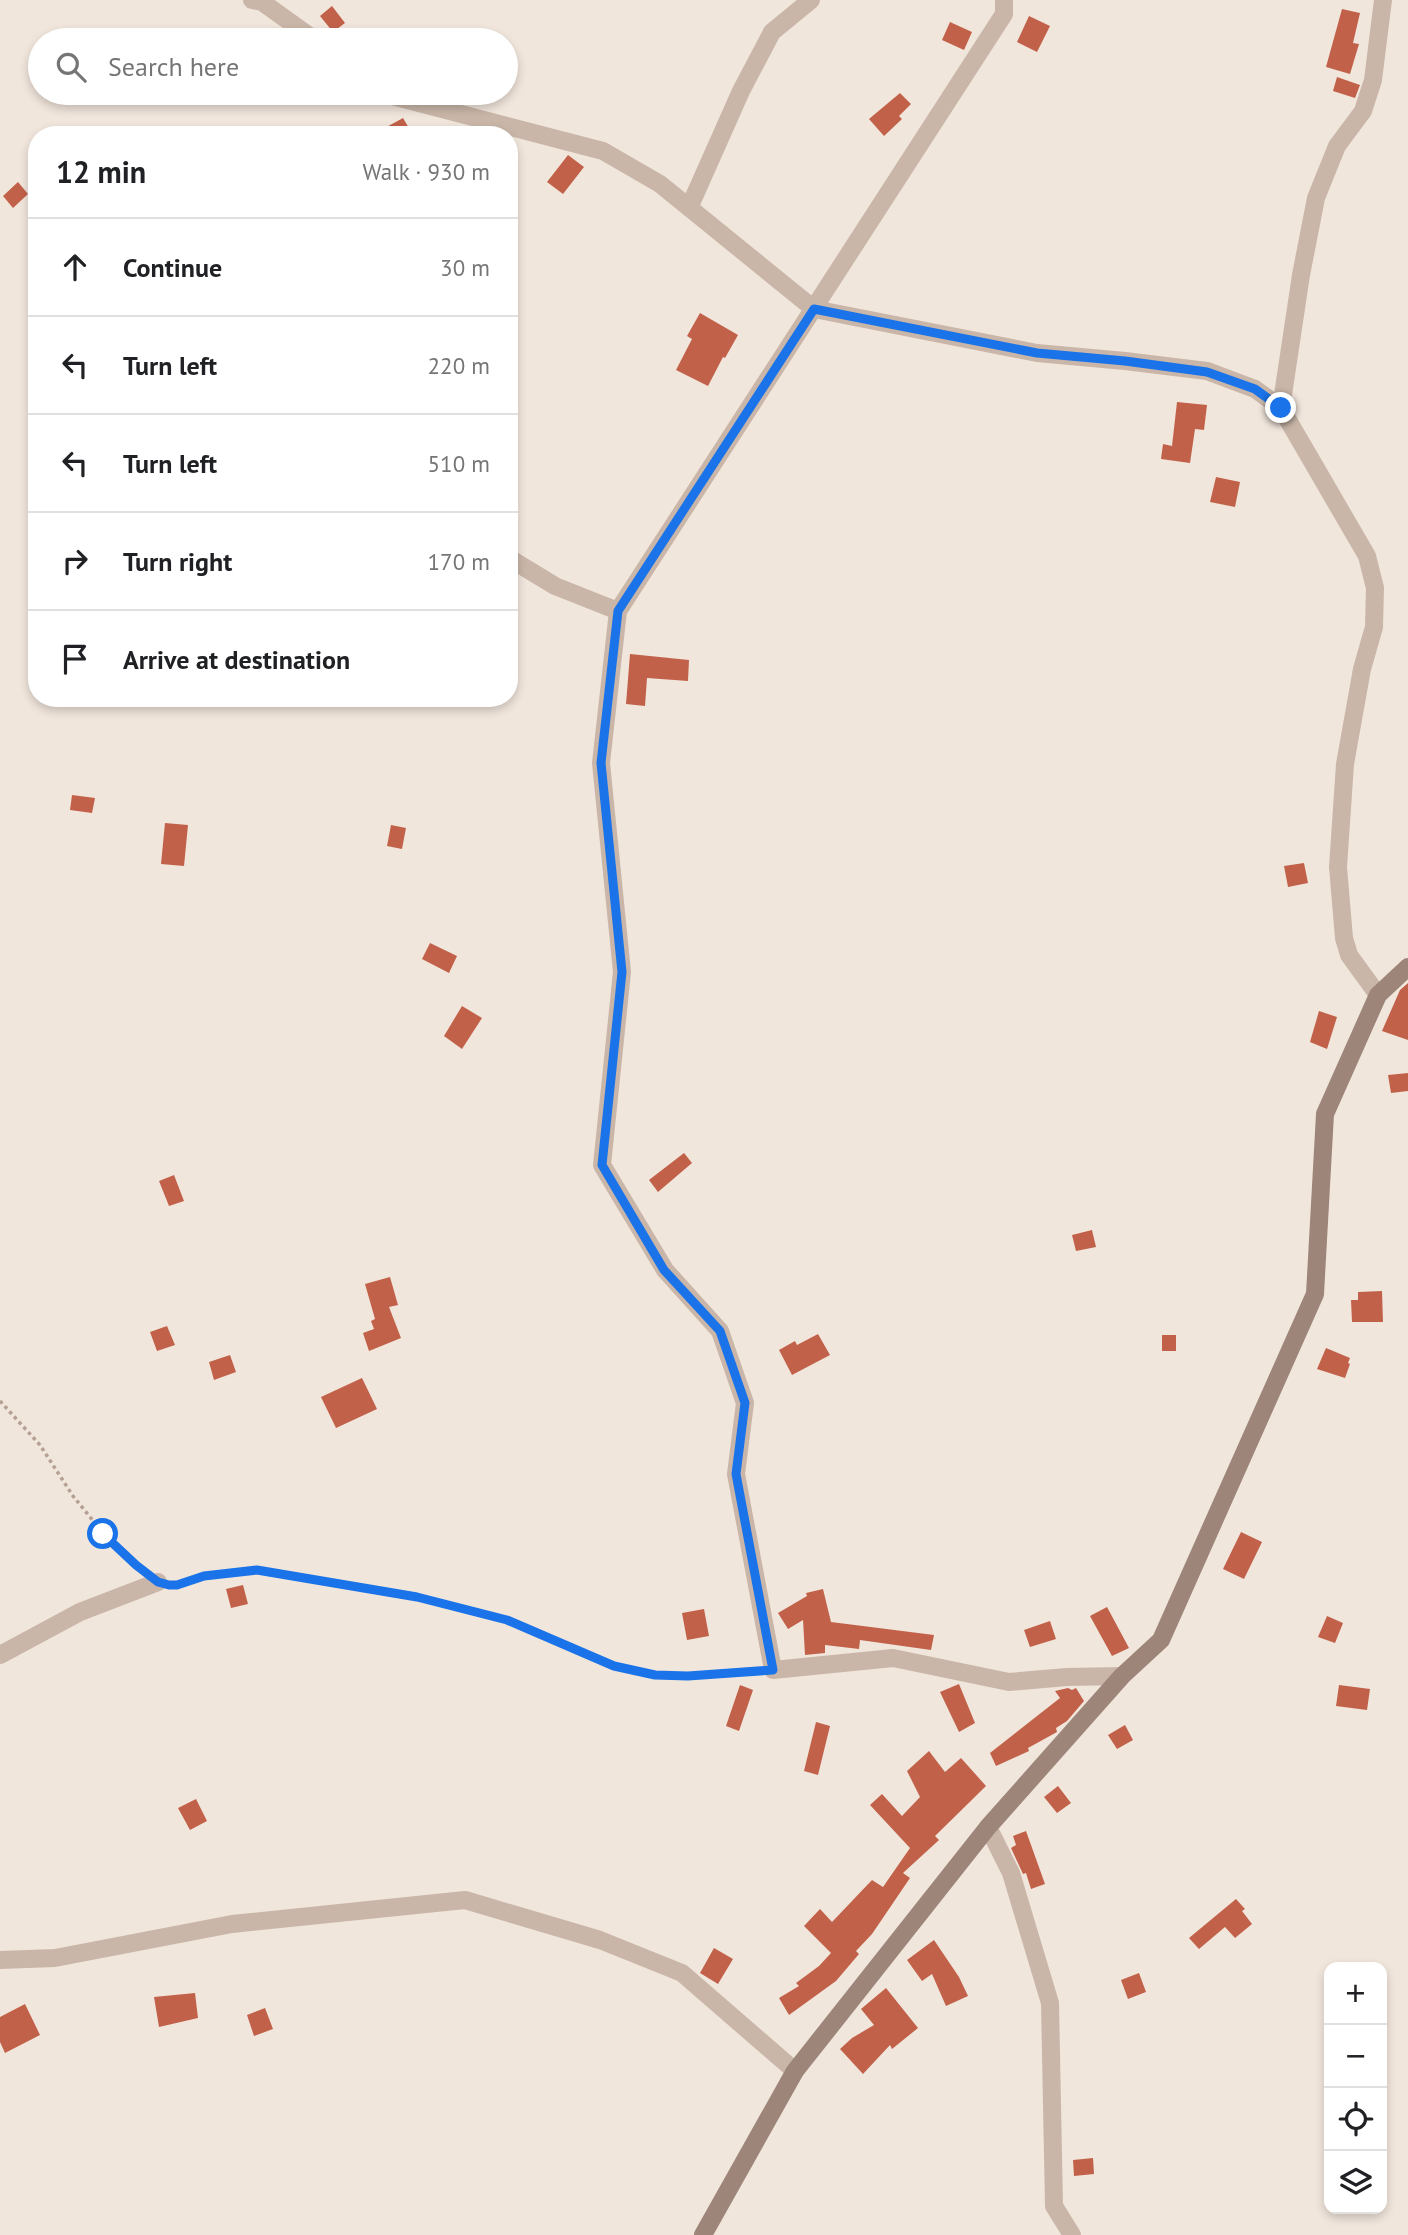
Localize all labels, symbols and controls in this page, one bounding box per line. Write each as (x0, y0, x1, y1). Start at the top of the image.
search box (28, 28, 518, 105)
icon: search (52, 48, 90, 86)
text: Search here (108, 50, 239, 83)
text: 12 min (56, 152, 146, 191)
text: Walk · 930 m (363, 157, 490, 186)
icon: ahead (56, 248, 94, 286)
text: Continue (123, 251, 222, 284)
text: 30 m (440, 253, 490, 282)
icon: left (56, 346, 94, 384)
text: Turn left (123, 349, 217, 382)
text: 220 m (428, 351, 490, 380)
route end (1265, 392, 1296, 423)
icon: left (56, 444, 94, 482)
text: Turn left (123, 447, 217, 480)
text: 510 m (428, 449, 490, 478)
icon: right (56, 542, 94, 580)
text: Turn right (123, 545, 232, 578)
text: 170 m (428, 547, 490, 576)
icon: arrive (56, 640, 94, 678)
text: Arrive at destination (123, 643, 350, 676)
route start (87, 1518, 118, 1549)
map controls (1324, 1962, 1387, 2214)
button: + (1324, 1962, 1387, 2025)
button: − (1324, 2025, 1387, 2088)
button: locate (1324, 2088, 1387, 2151)
button: layers (1324, 2151, 1387, 2214)

